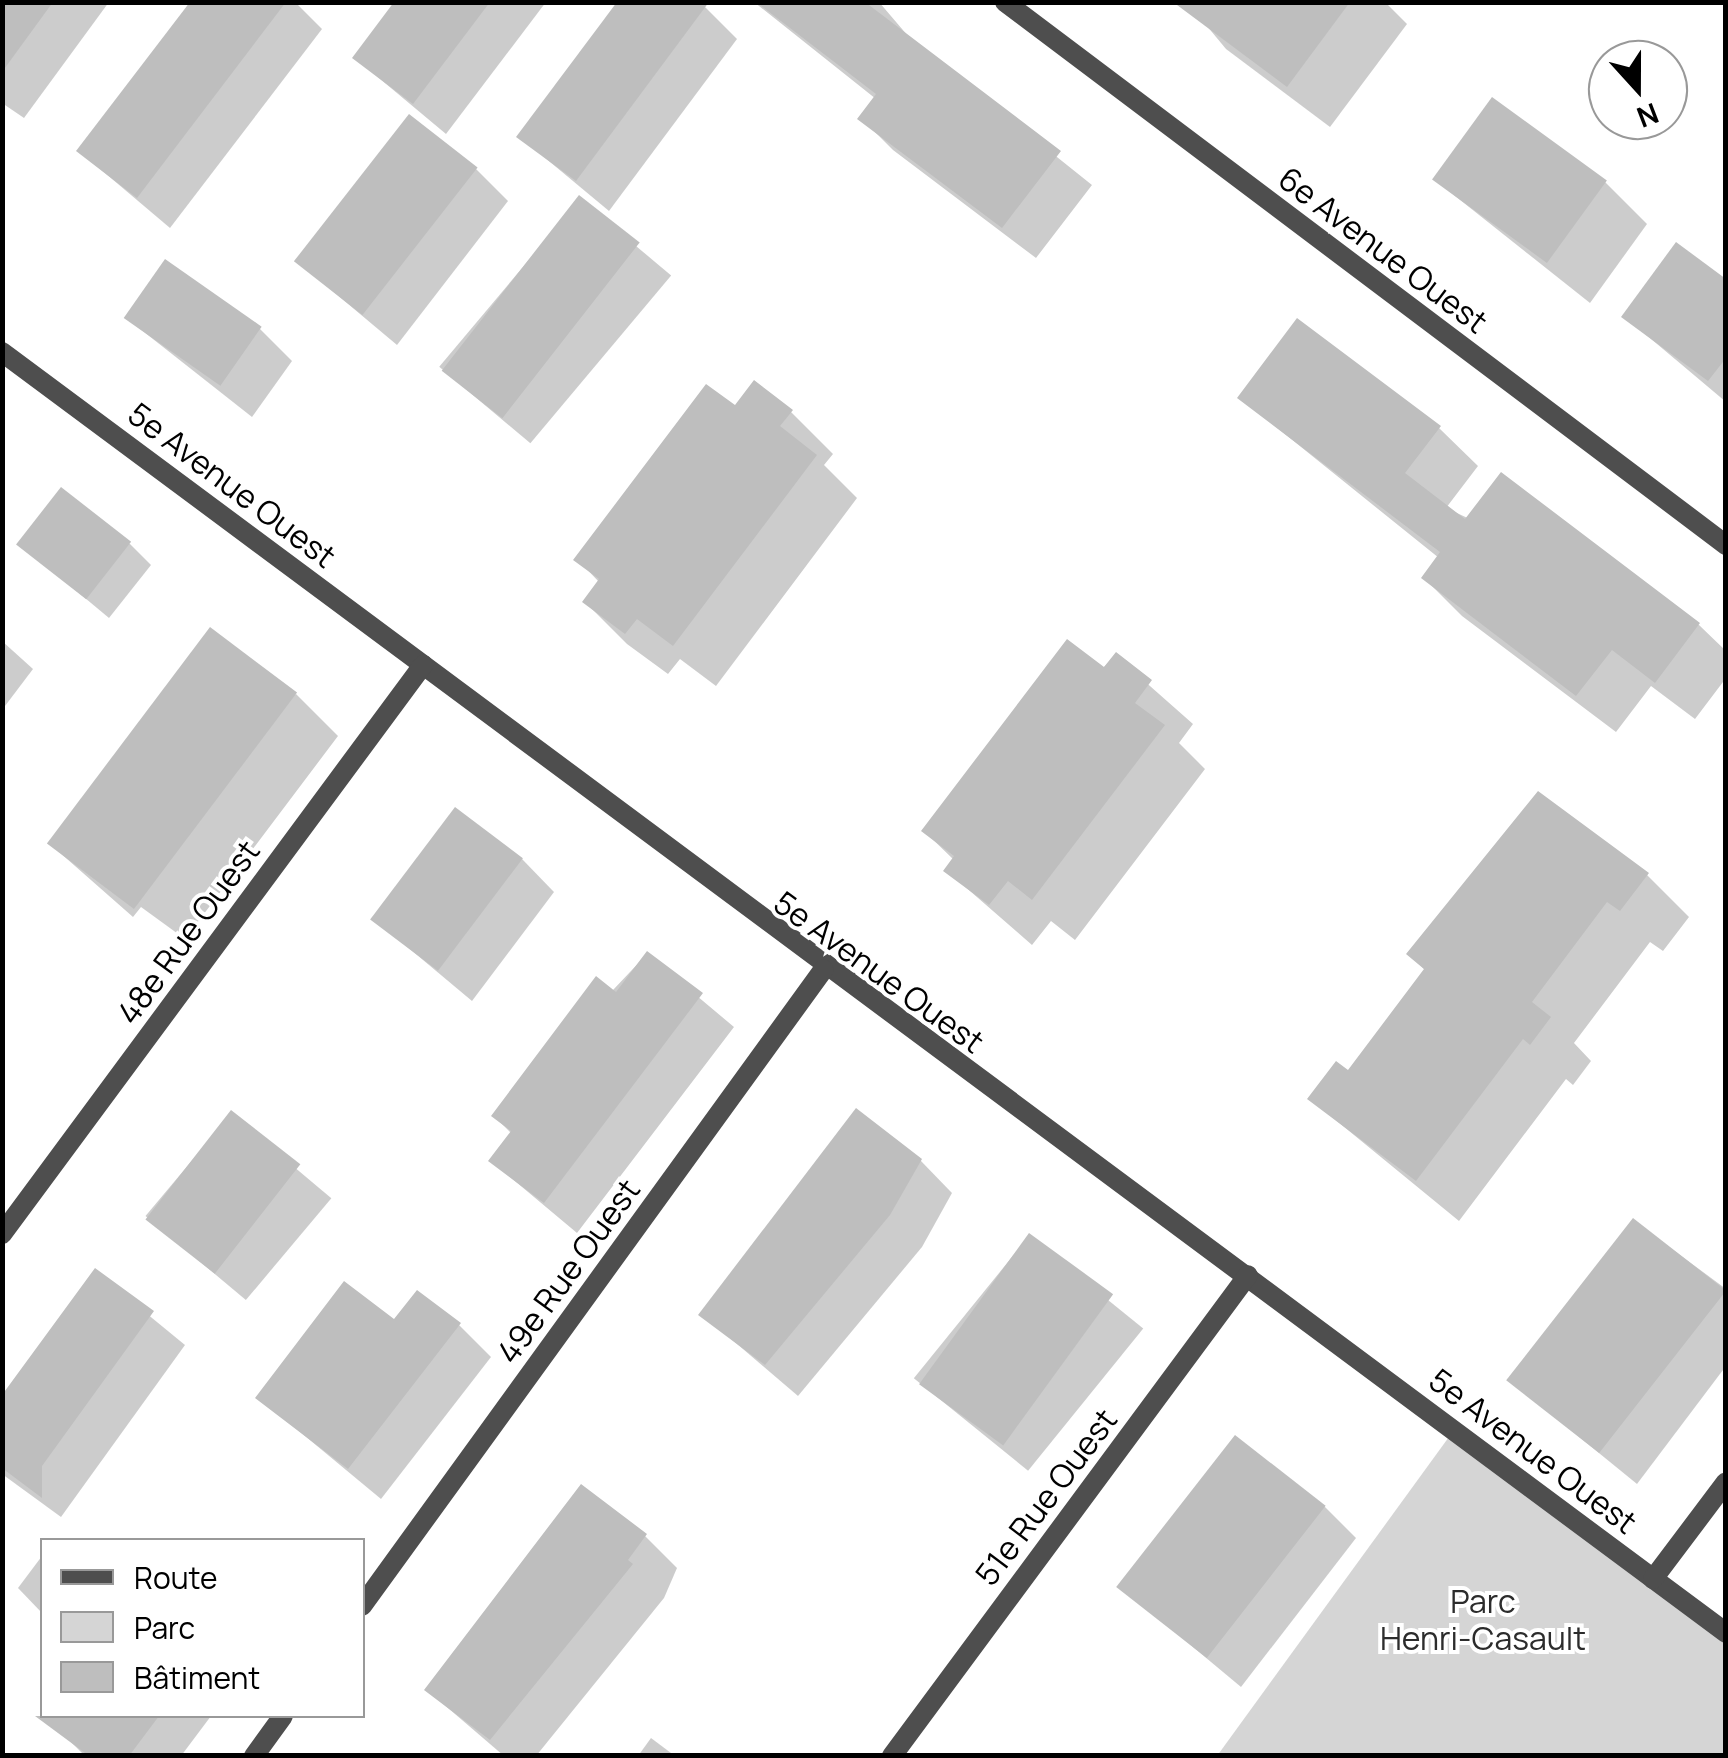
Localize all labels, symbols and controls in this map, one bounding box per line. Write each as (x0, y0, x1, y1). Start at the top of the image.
north arrow (1588, 40, 1688, 140)
text: N (1632, 95, 1664, 137)
street label: 6e Avenue Ouest (1271, 159, 1495, 341)
street label: 5e Avenue Ouest (121, 394, 343, 576)
street label: 48e Rue Ouest (109, 833, 267, 1031)
street label: 5e Avenue Ouest (767, 883, 991, 1061)
street label: 49e Rue Ouest (488, 1171, 648, 1371)
street label: 5e Avenue Ouest (1422, 1360, 1644, 1542)
street label: 51e Rue Ouest (967, 1401, 1125, 1593)
legend (40, 1538, 365, 1718)
text: Route (134, 1557, 217, 1598)
park label: Parc Henri-Casault (1380, 1583, 1586, 1658)
text: Parc (134, 1607, 195, 1648)
text: Bâtiment (134, 1657, 260, 1698)

